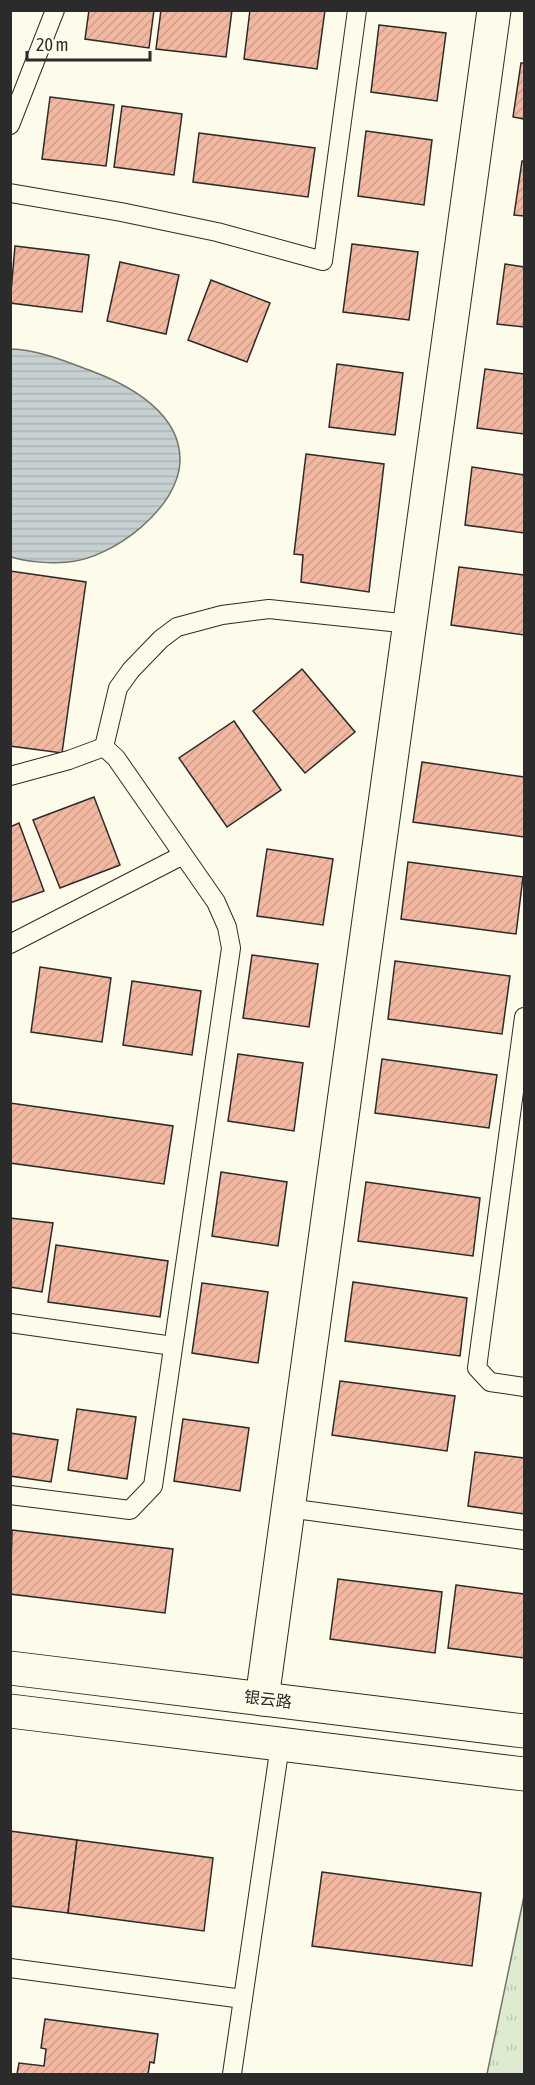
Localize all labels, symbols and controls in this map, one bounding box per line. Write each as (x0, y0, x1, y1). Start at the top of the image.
scale bar (27, 24, 150, 62)
text: 20 m (36, 34, 68, 55)
street label: 银云路 (243, 1687, 293, 1711)

